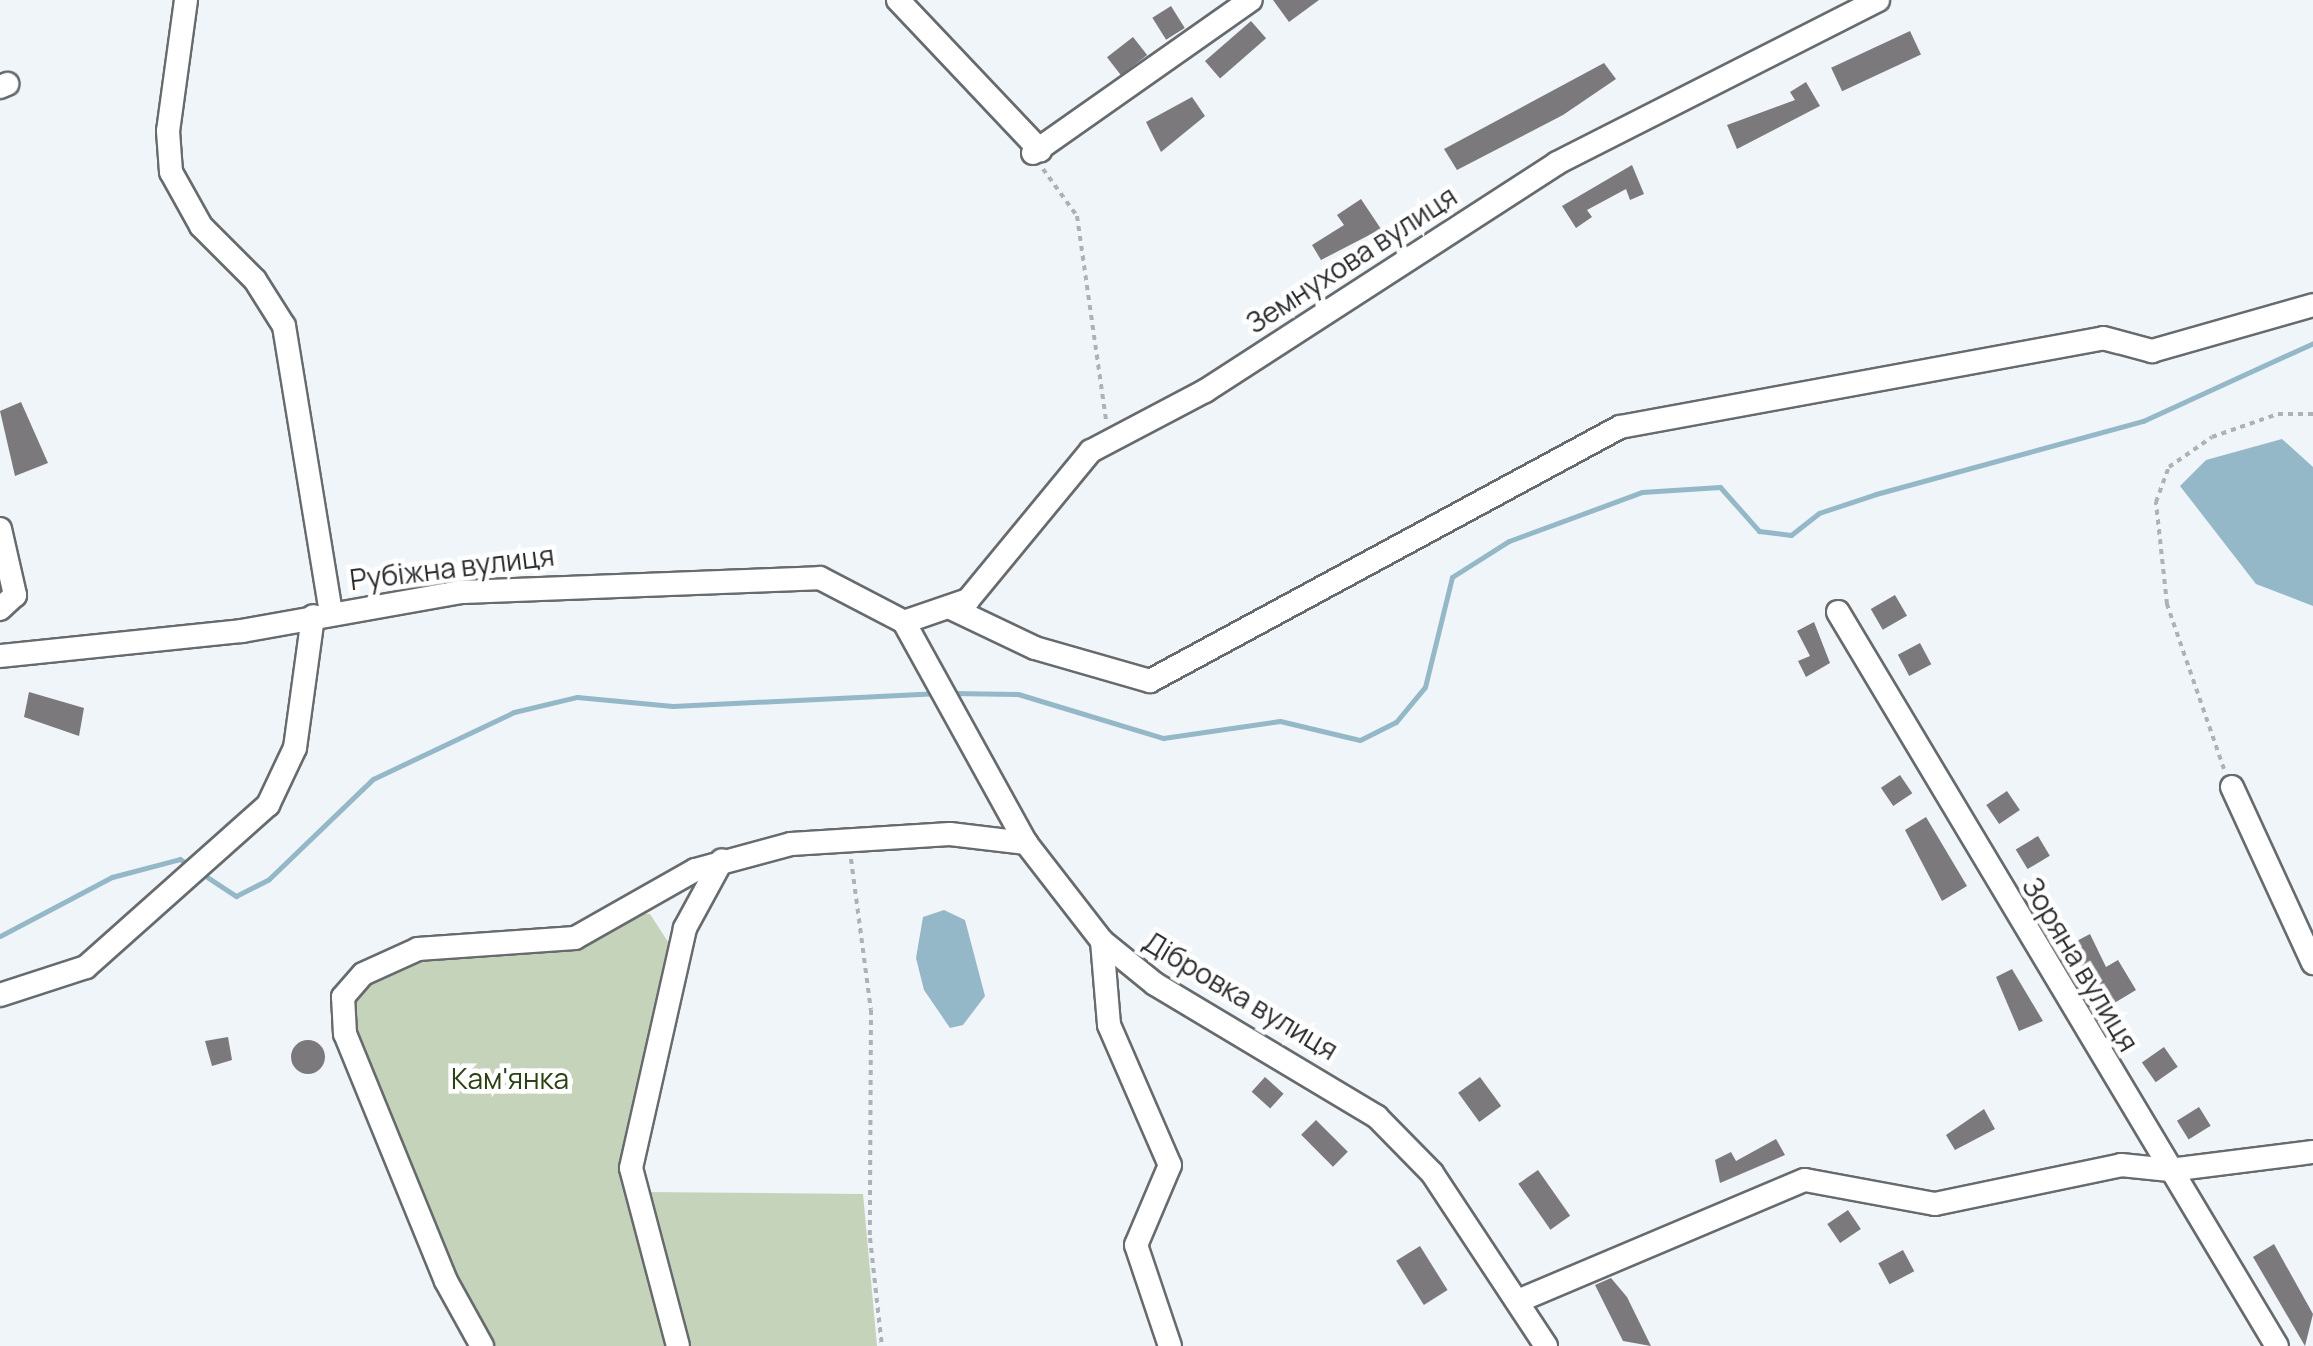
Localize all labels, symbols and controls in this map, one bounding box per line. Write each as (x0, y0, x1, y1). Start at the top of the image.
street label: Земнухова вулиця (1239, 178, 1463, 340)
street label: Рубіжна вулиця (348, 538, 556, 596)
street label: Зоряна вулиця (2016, 871, 2146, 1057)
street label: Дібровка вулиця (1138, 924, 1344, 1066)
park label: Кам'янка (451, 1061, 569, 1095)

